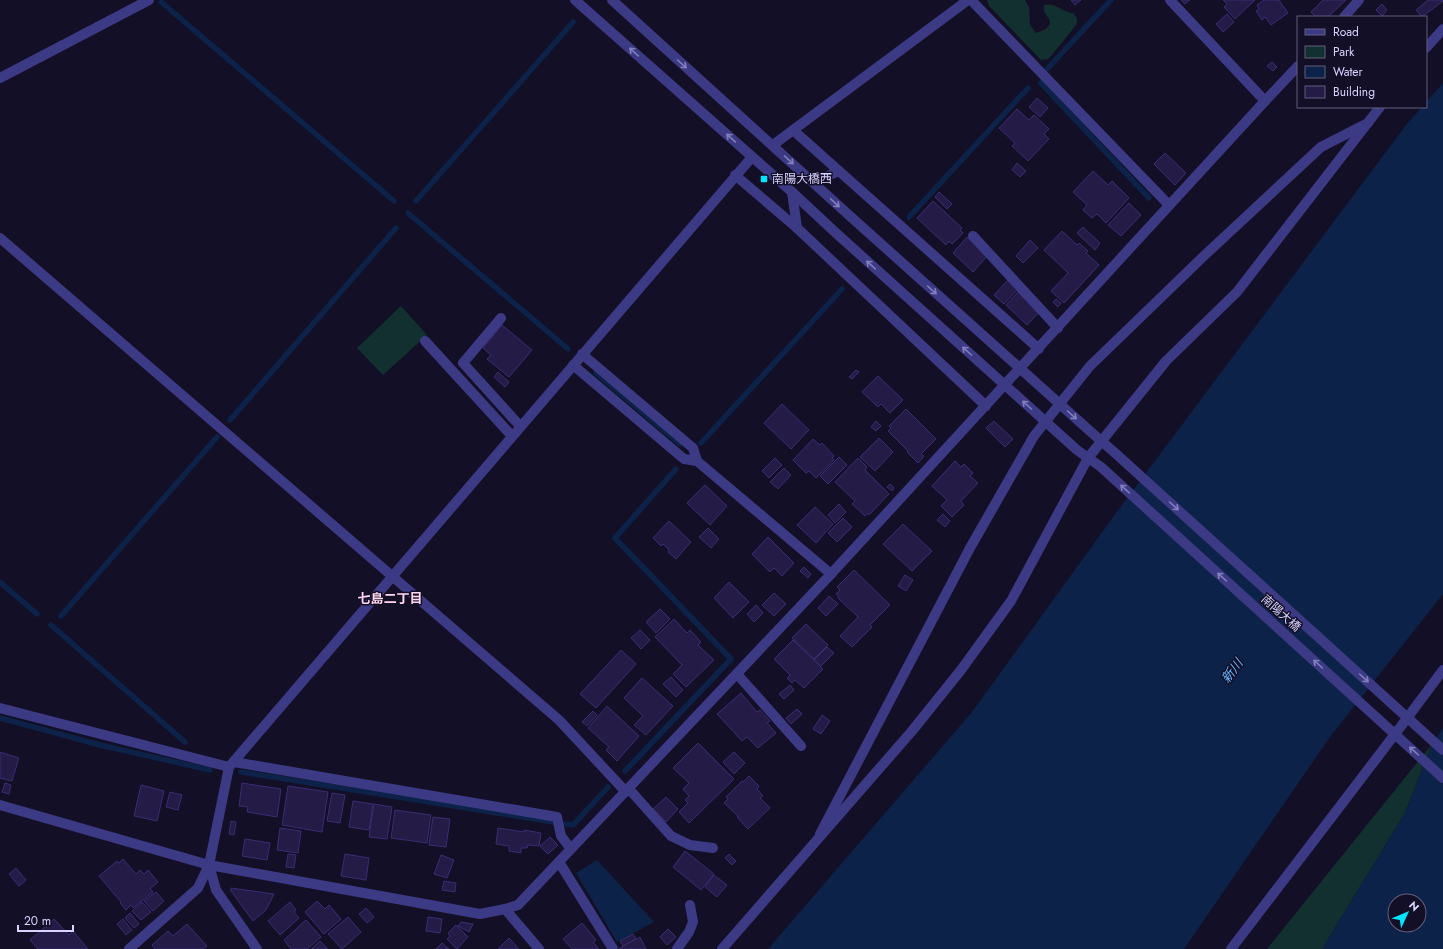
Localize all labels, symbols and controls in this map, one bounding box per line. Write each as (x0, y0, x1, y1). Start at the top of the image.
legend (1297, 16, 1427, 108)
text: Road (1333, 23, 1359, 41)
text: Park (1333, 43, 1355, 61)
one-way arrow (629, 47, 639, 57)
one-way arrow (677, 59, 688, 68)
text: Water (1333, 63, 1364, 81)
text: Building (1333, 83, 1375, 101)
one-way arrow (726, 134, 736, 143)
one-way arrow (784, 155, 794, 165)
place label: 南陽大橋西 (772, 170, 832, 188)
marker: 南陽大橋西 (759, 174, 769, 184)
one-way arrow (830, 198, 840, 207)
one-way arrow (865, 260, 876, 269)
one-way arrow (927, 285, 937, 295)
one-way arrow (962, 347, 972, 356)
one-way arrow (1022, 400, 1032, 410)
one-way arrow (1066, 410, 1076, 419)
one-way arrow (1120, 485, 1130, 494)
one-way arrow (1169, 502, 1180, 511)
one-way arrow (1216, 572, 1227, 581)
district label: 七島二丁目 (357, 589, 423, 608)
street label: 南陽大橋 (1257, 590, 1305, 636)
water label: 新川 (1217, 653, 1249, 687)
one-way arrow (1313, 659, 1323, 669)
one-way arrow (1359, 673, 1369, 683)
one-way arrow (1409, 747, 1419, 756)
north arrow (1387, 893, 1427, 933)
text: N (1405, 897, 1423, 915)
scale bar (18, 907, 73, 933)
text: 20 m (24, 912, 51, 930)

